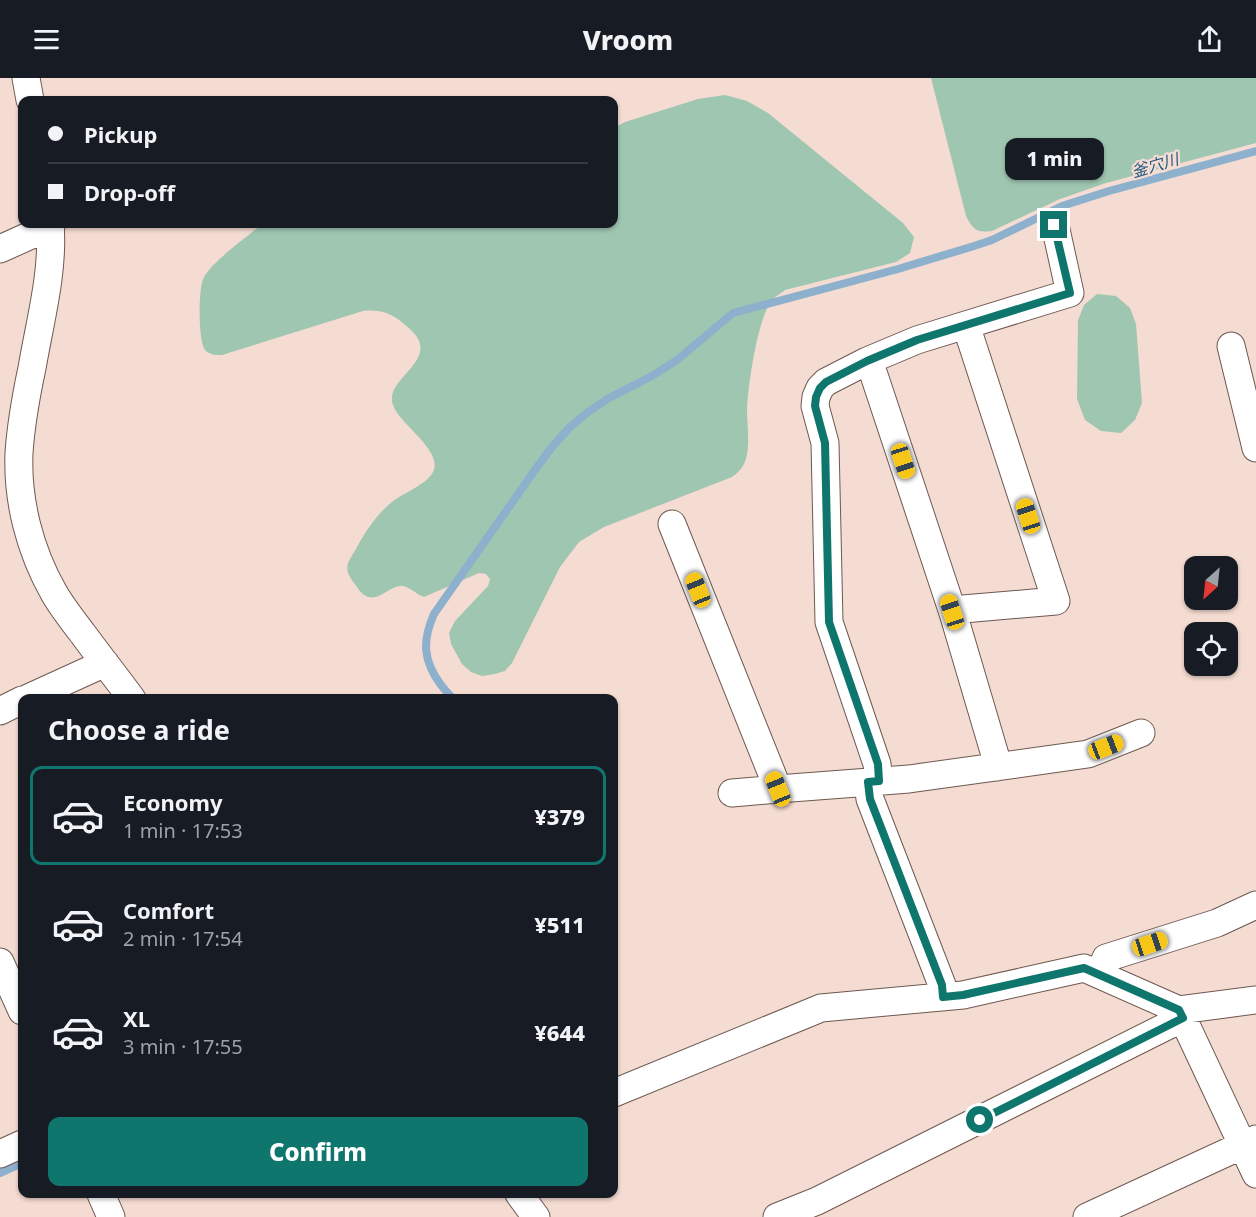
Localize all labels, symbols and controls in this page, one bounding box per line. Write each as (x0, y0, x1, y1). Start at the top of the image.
text: Vroom (583, 21, 673, 58)
icon: menu (30, 23, 63, 56)
icon: share (1193, 23, 1226, 56)
text: Pickup (84, 119, 157, 149)
callout: 1 min (1004, 138, 1104, 180)
text: 1 min (1027, 145, 1082, 172)
water label: 釜穴川 (1129, 147, 1183, 182)
text: Drop-off (84, 177, 175, 207)
route end (1040, 211, 1067, 238)
car (889, 441, 917, 481)
car (1014, 496, 1042, 536)
north arrow (1184, 556, 1238, 610)
map controls (1184, 556, 1238, 676)
car (683, 570, 713, 610)
car (938, 592, 966, 632)
button: locate (1184, 622, 1238, 676)
text: Choose a ride (48, 711, 230, 748)
car (1086, 732, 1126, 762)
car (763, 769, 793, 809)
text: Economy (123, 787, 222, 817)
icon: car (51, 789, 105, 843)
text: ¥379 (534, 801, 585, 831)
text: 1 min · 17:53 (123, 817, 243, 844)
text: Comfort (123, 895, 214, 925)
icon: car (51, 897, 105, 951)
text: ¥511 (534, 909, 585, 939)
text: 2 min · 17:54 (123, 925, 243, 952)
car (1130, 930, 1170, 958)
text: XL (123, 1003, 150, 1033)
icon: car (51, 1005, 105, 1059)
text: ¥644 (534, 1017, 585, 1047)
text: 3 min · 17:55 (123, 1033, 243, 1060)
route start (966, 1106, 993, 1133)
button: Confirm (48, 1117, 588, 1186)

